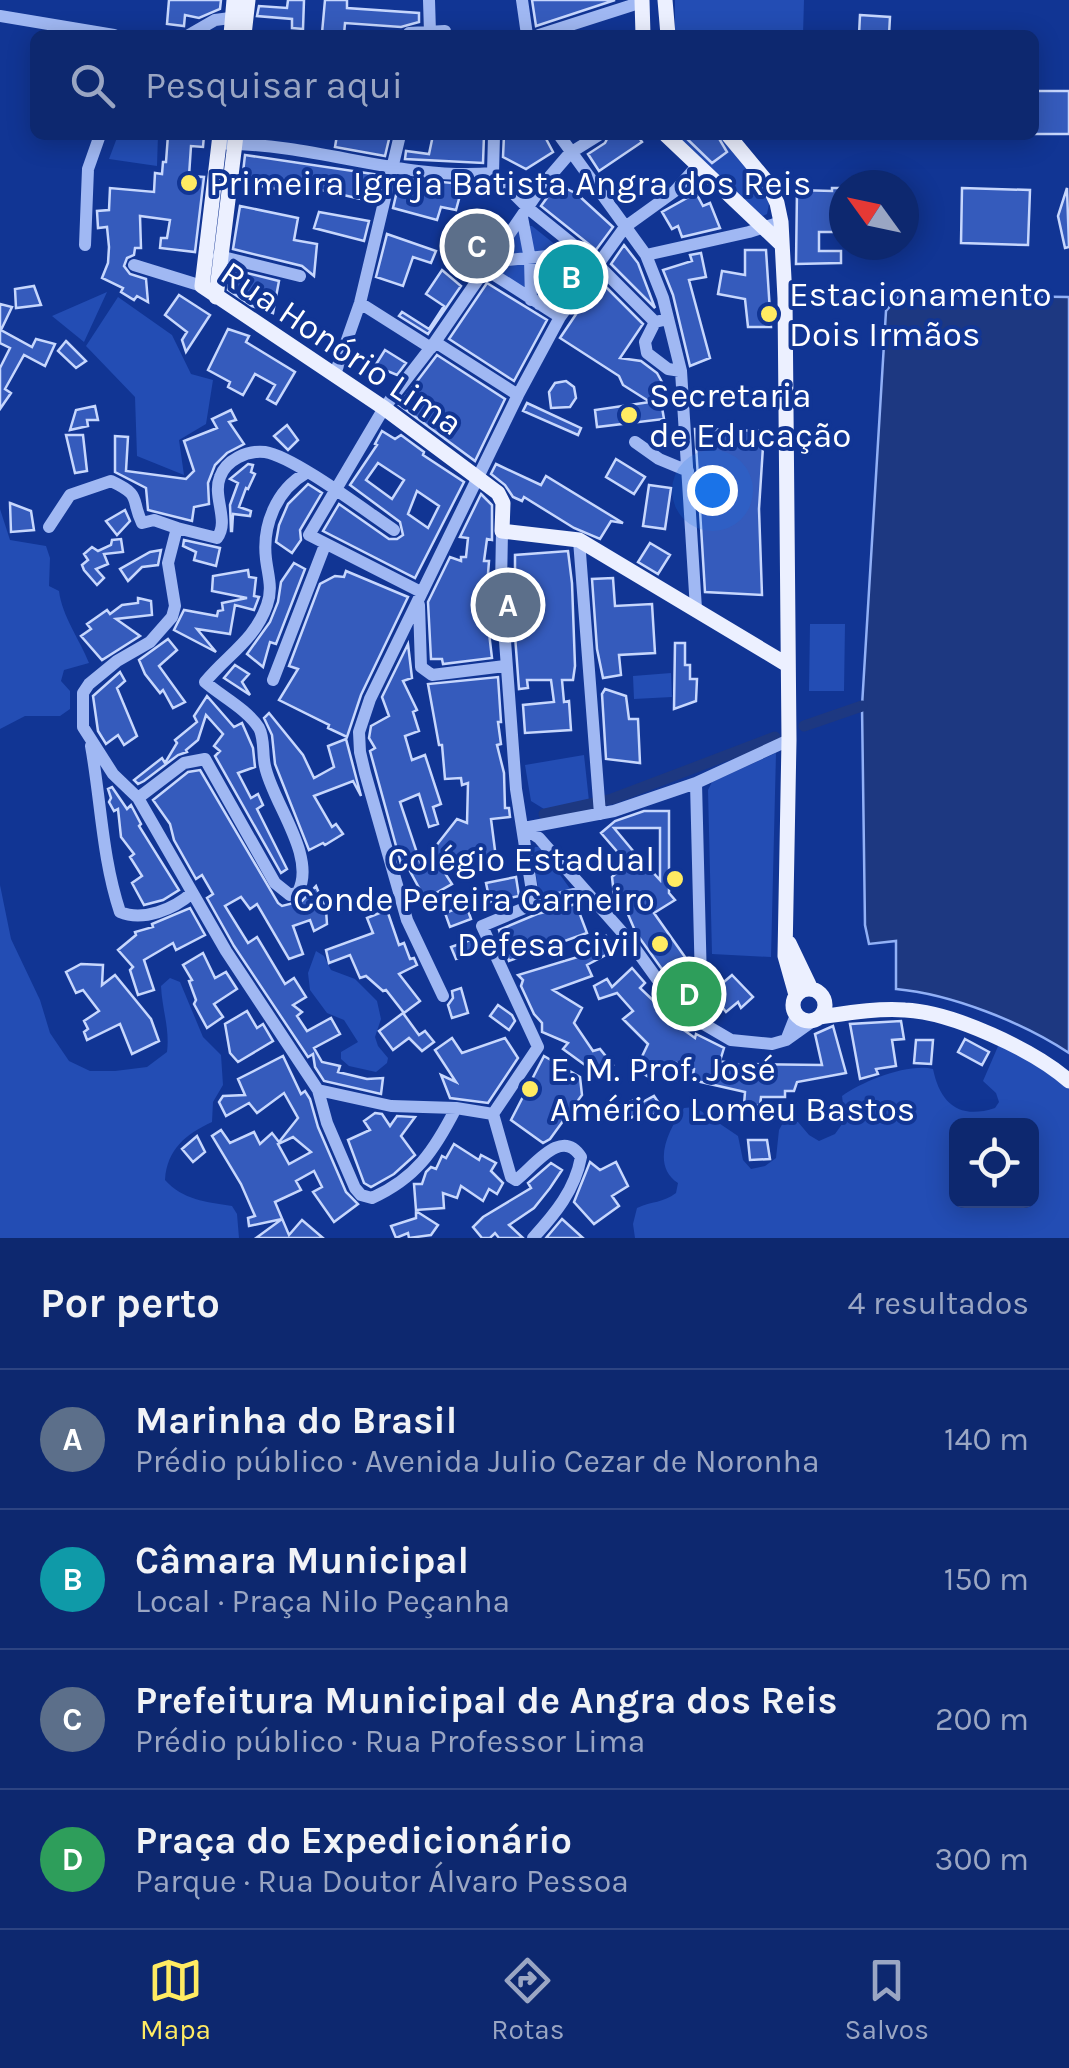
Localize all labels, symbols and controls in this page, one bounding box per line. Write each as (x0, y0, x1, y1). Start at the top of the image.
search box (30, 30, 1039, 140)
icon: search (65, 58, 120, 113)
text: Pesquisar aqui (145, 63, 403, 108)
place label: Primeira Igreja Batista Angra dos Reis (209, 163, 811, 204)
north arrow (829, 170, 919, 260)
marker: Primeira Igreja Batista Angra dos Reis (178, 172, 200, 194)
pin: C (444, 208, 510, 284)
pin: B (538, 240, 604, 314)
street label: Rua Honório Lima (213, 252, 470, 444)
place label: Estacionamento Dois Irmãos (789, 274, 1052, 355)
marker: Estacionamento Dois Irmãos (758, 303, 780, 325)
place label: Secretaria de Educação (649, 375, 851, 456)
marker: Secretaria de Educação (618, 404, 640, 426)
your location (687, 465, 738, 516)
pin: A (476, 568, 540, 642)
place label: Colégio Estadual Conde Pereira Carneiro (293, 839, 655, 920)
marker: Colégio Estadual Conde Pereira Carneiro (664, 868, 686, 890)
place label: Defesa civil (457, 924, 640, 965)
marker: Defesa civil (649, 933, 671, 955)
pin: D (656, 956, 722, 1032)
place label: E. M. Prof. José Américo Lomeu Bastos (550, 1049, 915, 1130)
marker: E. M. Prof. José Américo Lomeu Bastos (519, 1078, 541, 1100)
map controls (949, 1118, 1039, 1208)
button: locate (949, 1118, 1039, 1208)
text: Por perto (40, 1278, 220, 1328)
text: 4 resultados (847, 1285, 1029, 1322)
text: Marinha do Brasil (135, 1398, 457, 1443)
text: A (62, 1421, 83, 1458)
text: 140 m (944, 1421, 1029, 1458)
text: Prédio público · Avenida Julio Cezar de Noronha (135, 1443, 820, 1480)
text: Câmara Municipal (135, 1538, 469, 1583)
text: B (62, 1561, 83, 1598)
text: 150 m (944, 1561, 1029, 1598)
text: Local · Praça Nilo Peçanha (135, 1583, 510, 1620)
text: Prefeitura Municipal de Angra dos Reis (135, 1678, 838, 1723)
text: C (62, 1701, 83, 1738)
text: 200 m (935, 1701, 1029, 1738)
text: Prédio público · Rua Professor Lima (135, 1723, 645, 1760)
text: Praça do Expedicionário (135, 1818, 572, 1863)
text: D (62, 1841, 83, 1878)
text: 300 m (935, 1841, 1029, 1878)
text: Parque · Rua Doutor Álvaro Pessoa (135, 1863, 629, 1900)
tab: Mapa (140, 1953, 211, 2046)
tab: Rotas (491, 1953, 564, 2046)
tab: Salvos (845, 1953, 929, 2046)

